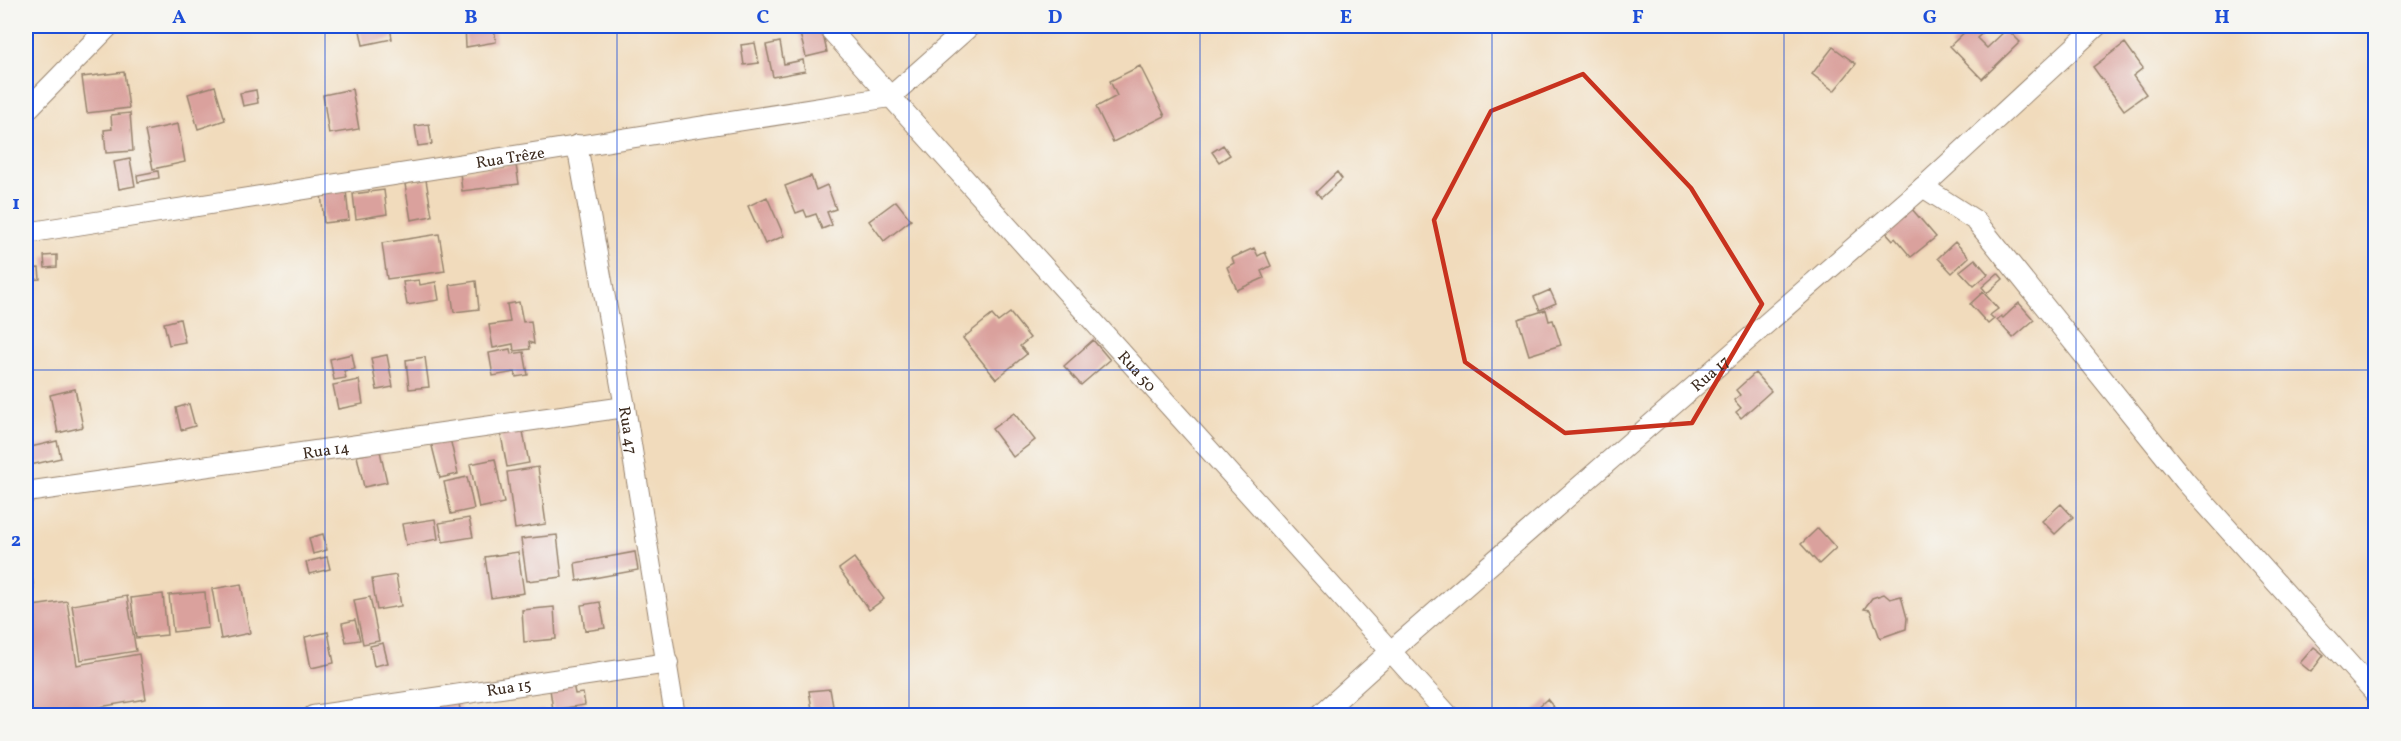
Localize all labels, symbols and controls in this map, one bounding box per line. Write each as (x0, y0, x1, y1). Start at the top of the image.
text: A (172, 4, 186, 32)
text: B (464, 4, 478, 32)
text: C (757, 4, 770, 32)
text: D (1048, 4, 1062, 32)
text: E (1340, 4, 1352, 32)
text: F (1632, 4, 1644, 32)
text: G (1923, 4, 1937, 32)
text: H (2214, 4, 2230, 32)
street label: Rua Trêze (474, 143, 546, 175)
text: 1 (12, 190, 20, 218)
street label: Rua 50 (1112, 347, 1160, 397)
street label: Rua 17 (1687, 351, 1736, 398)
street label: Rua 47 (612, 405, 642, 457)
street label: Rua 14 (301, 437, 351, 466)
text: 2 (11, 527, 21, 555)
street label: Rua 15 (485, 675, 533, 703)

